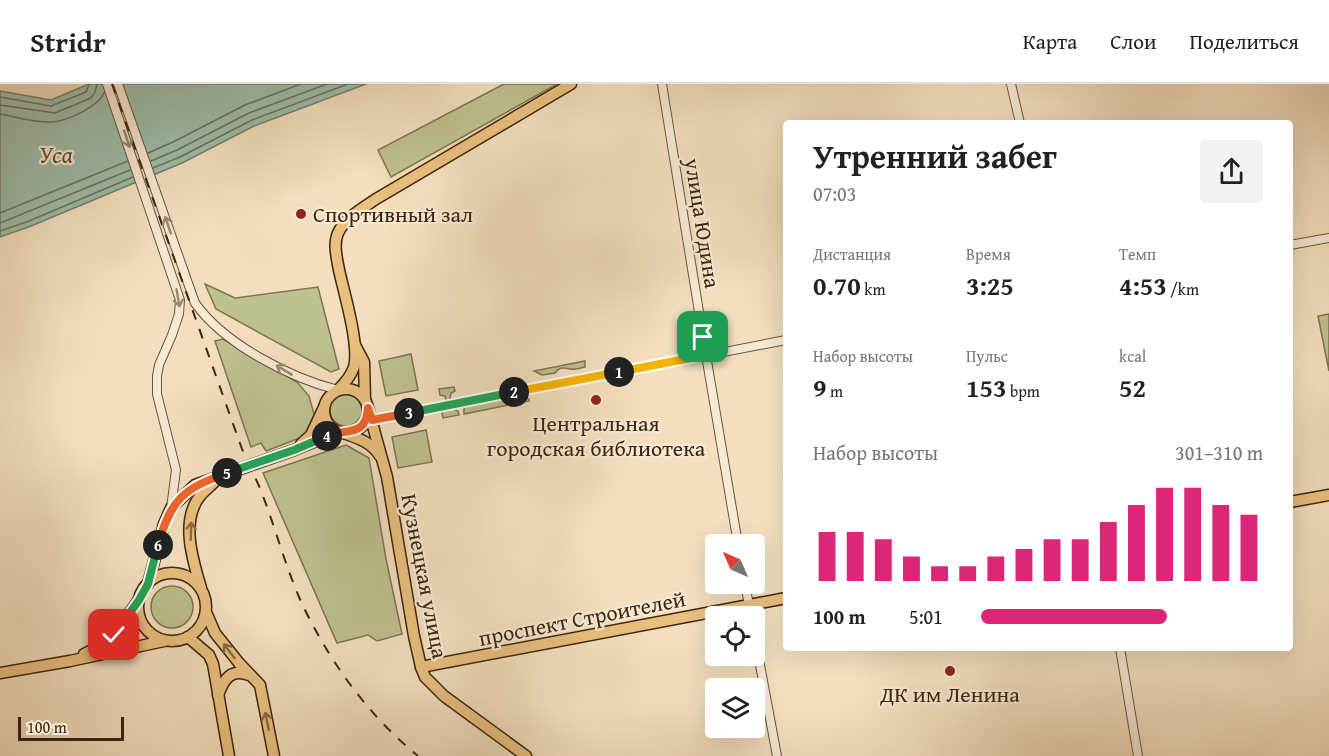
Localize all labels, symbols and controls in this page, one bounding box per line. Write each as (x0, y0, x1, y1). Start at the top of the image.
text: Stridr (30, 21, 106, 62)
text: Карта (1023, 26, 1077, 57)
text: Слои (1110, 26, 1156, 57)
text: Поделиться (1189, 26, 1299, 57)
one-way arrow (122, 129, 133, 148)
text: Утренний забег (813, 132, 1057, 180)
water label: Уса (39, 137, 73, 172)
button: share (1200, 140, 1263, 203)
street label: улица Юдина (677, 155, 729, 291)
text: 07:03 (813, 179, 856, 208)
place label: Спортивный зал (313, 198, 473, 230)
marker: Спортивный зал (294, 207, 308, 221)
one-way arrow (161, 216, 172, 235)
text: Дистанция (813, 242, 891, 266)
text: Время (966, 242, 1011, 266)
text: Темп (1119, 242, 1156, 266)
text: 0.70 (813, 266, 861, 305)
text: 3:25 (966, 266, 1014, 305)
text: 4:53 (1119, 266, 1167, 305)
text: km (861, 277, 885, 301)
text: /km (1167, 277, 1199, 301)
one-way arrow (173, 288, 184, 307)
pin (677, 311, 728, 362)
icon: arrive (686, 320, 719, 353)
text: Набор высоты (813, 344, 913, 368)
text: Пульс (966, 344, 1008, 368)
text: kcal (1119, 344, 1146, 368)
pin: 1 (604, 357, 634, 387)
text: 1 (615, 360, 623, 384)
one-way arrow (276, 364, 293, 376)
text: 9 (813, 368, 826, 407)
text: 153 (966, 368, 1006, 407)
text: 52 (1119, 368, 1146, 407)
pin: 2 (499, 377, 529, 407)
text: m (826, 379, 843, 403)
text: bpm (1006, 379, 1040, 403)
text: 2 (510, 380, 518, 404)
marker: Центральная городская библиотека (589, 393, 603, 407)
pin: 3 (394, 398, 424, 428)
text: 3 (405, 401, 413, 425)
place label: Центральная городская библиотека (487, 407, 706, 464)
pin: 4 (312, 421, 342, 451)
text: 4 (323, 424, 331, 448)
text: Набор высоты (813, 438, 938, 467)
text: 301–310 m (1175, 438, 1263, 467)
pin: 5 (212, 458, 242, 488)
text: 5 (223, 461, 231, 485)
street label: Кузнецкая улица (393, 491, 457, 662)
one-way arrow (185, 522, 196, 542)
pin: 6 (143, 530, 173, 560)
text: 6 (154, 533, 162, 557)
north arrow (705, 534, 765, 594)
map controls (705, 534, 765, 738)
street label: проспект Строителей (476, 582, 688, 654)
text: 100 m (813, 602, 866, 631)
text: 5:01 (909, 602, 943, 631)
button: locate (705, 606, 765, 666)
pin (88, 609, 139, 660)
icon: check (97, 618, 130, 651)
one-way arrow (223, 643, 236, 659)
marker: ДК им Ленина (943, 664, 957, 678)
button: layers (705, 678, 765, 738)
place label: ДК им Ленина (879, 678, 1020, 710)
one-way arrow (261, 711, 272, 731)
scale bar (18, 714, 124, 742)
text: 100 m (27, 715, 67, 739)

